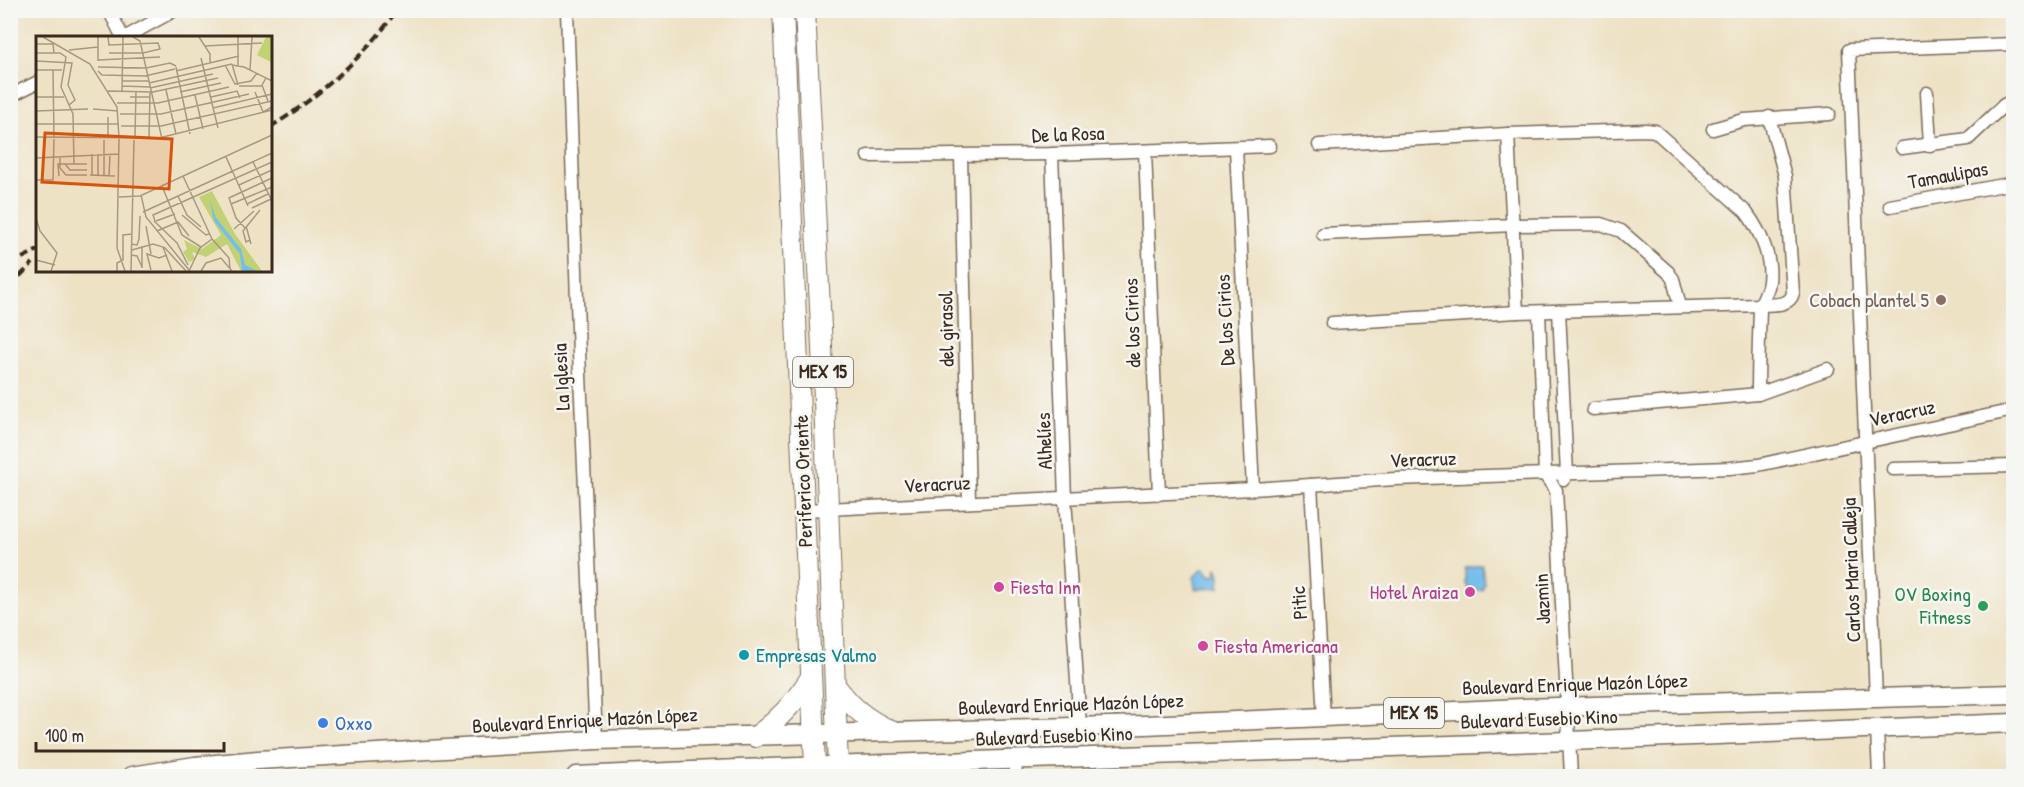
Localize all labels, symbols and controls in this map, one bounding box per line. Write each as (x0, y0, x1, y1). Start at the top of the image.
inset map (36, 36, 272, 272)
street label: De la Rosa (1031, 119, 1105, 148)
street label: Tamaulipas (1906, 154, 1990, 195)
street label: De los Cirios (1209, 274, 1240, 366)
street label: de los Cirios (1116, 278, 1147, 368)
place label: Cobach plantel 5 (1809, 286, 1930, 313)
street label: del girasol (931, 290, 960, 367)
marker: Cobach plantel 5 (1934, 293, 1948, 307)
street label: La Iglesia (545, 343, 576, 411)
road number: MEX 15 (793, 357, 853, 387)
street label: Veracruz (1866, 392, 1938, 433)
street label: Alhelíes (1029, 412, 1058, 470)
street label: Periferico Oriente (787, 414, 818, 548)
street label: Veracruz (1389, 444, 1457, 473)
street label: Veracruz (903, 468, 971, 499)
street label: Carlos Maria Calleja (1834, 497, 1867, 643)
place label: Fiesta Inn (1010, 573, 1081, 600)
street label: Jazmin (1527, 573, 1556, 625)
place label: Hotel Araiza (1370, 578, 1458, 605)
marker: Fiesta Inn (992, 580, 1006, 594)
place label: OV Boxing Fitness (1894, 580, 1971, 630)
street label: Pitic (1284, 585, 1313, 621)
marker: Hotel Araiza (1463, 585, 1477, 599)
marker: OV Boxing Fitness (1976, 599, 1990, 613)
place label: Fiesta Americana (1214, 632, 1338, 659)
marker: Fiesta Americana (1196, 639, 1210, 653)
place label: Empresas Valmo (756, 641, 877, 668)
marker: Empresas Valmo (737, 648, 751, 662)
street label: Boulevard Enrique Mazón López (1462, 666, 1689, 701)
street label: Boulevard Enrique Mazón López (958, 686, 1185, 721)
road number: MEX 15 (1384, 698, 1444, 728)
street label: Boulevard Enrique Mazón López (471, 700, 699, 739)
street label: Bulevard Eusebio Kino (1460, 702, 1618, 735)
place label: Oxxo (335, 709, 372, 736)
scale bar (36, 715, 224, 753)
marker: Oxxo (316, 716, 330, 730)
street label: Bulevard Eusebio Kino (975, 719, 1133, 752)
text: 100 m (45, 723, 84, 748)

